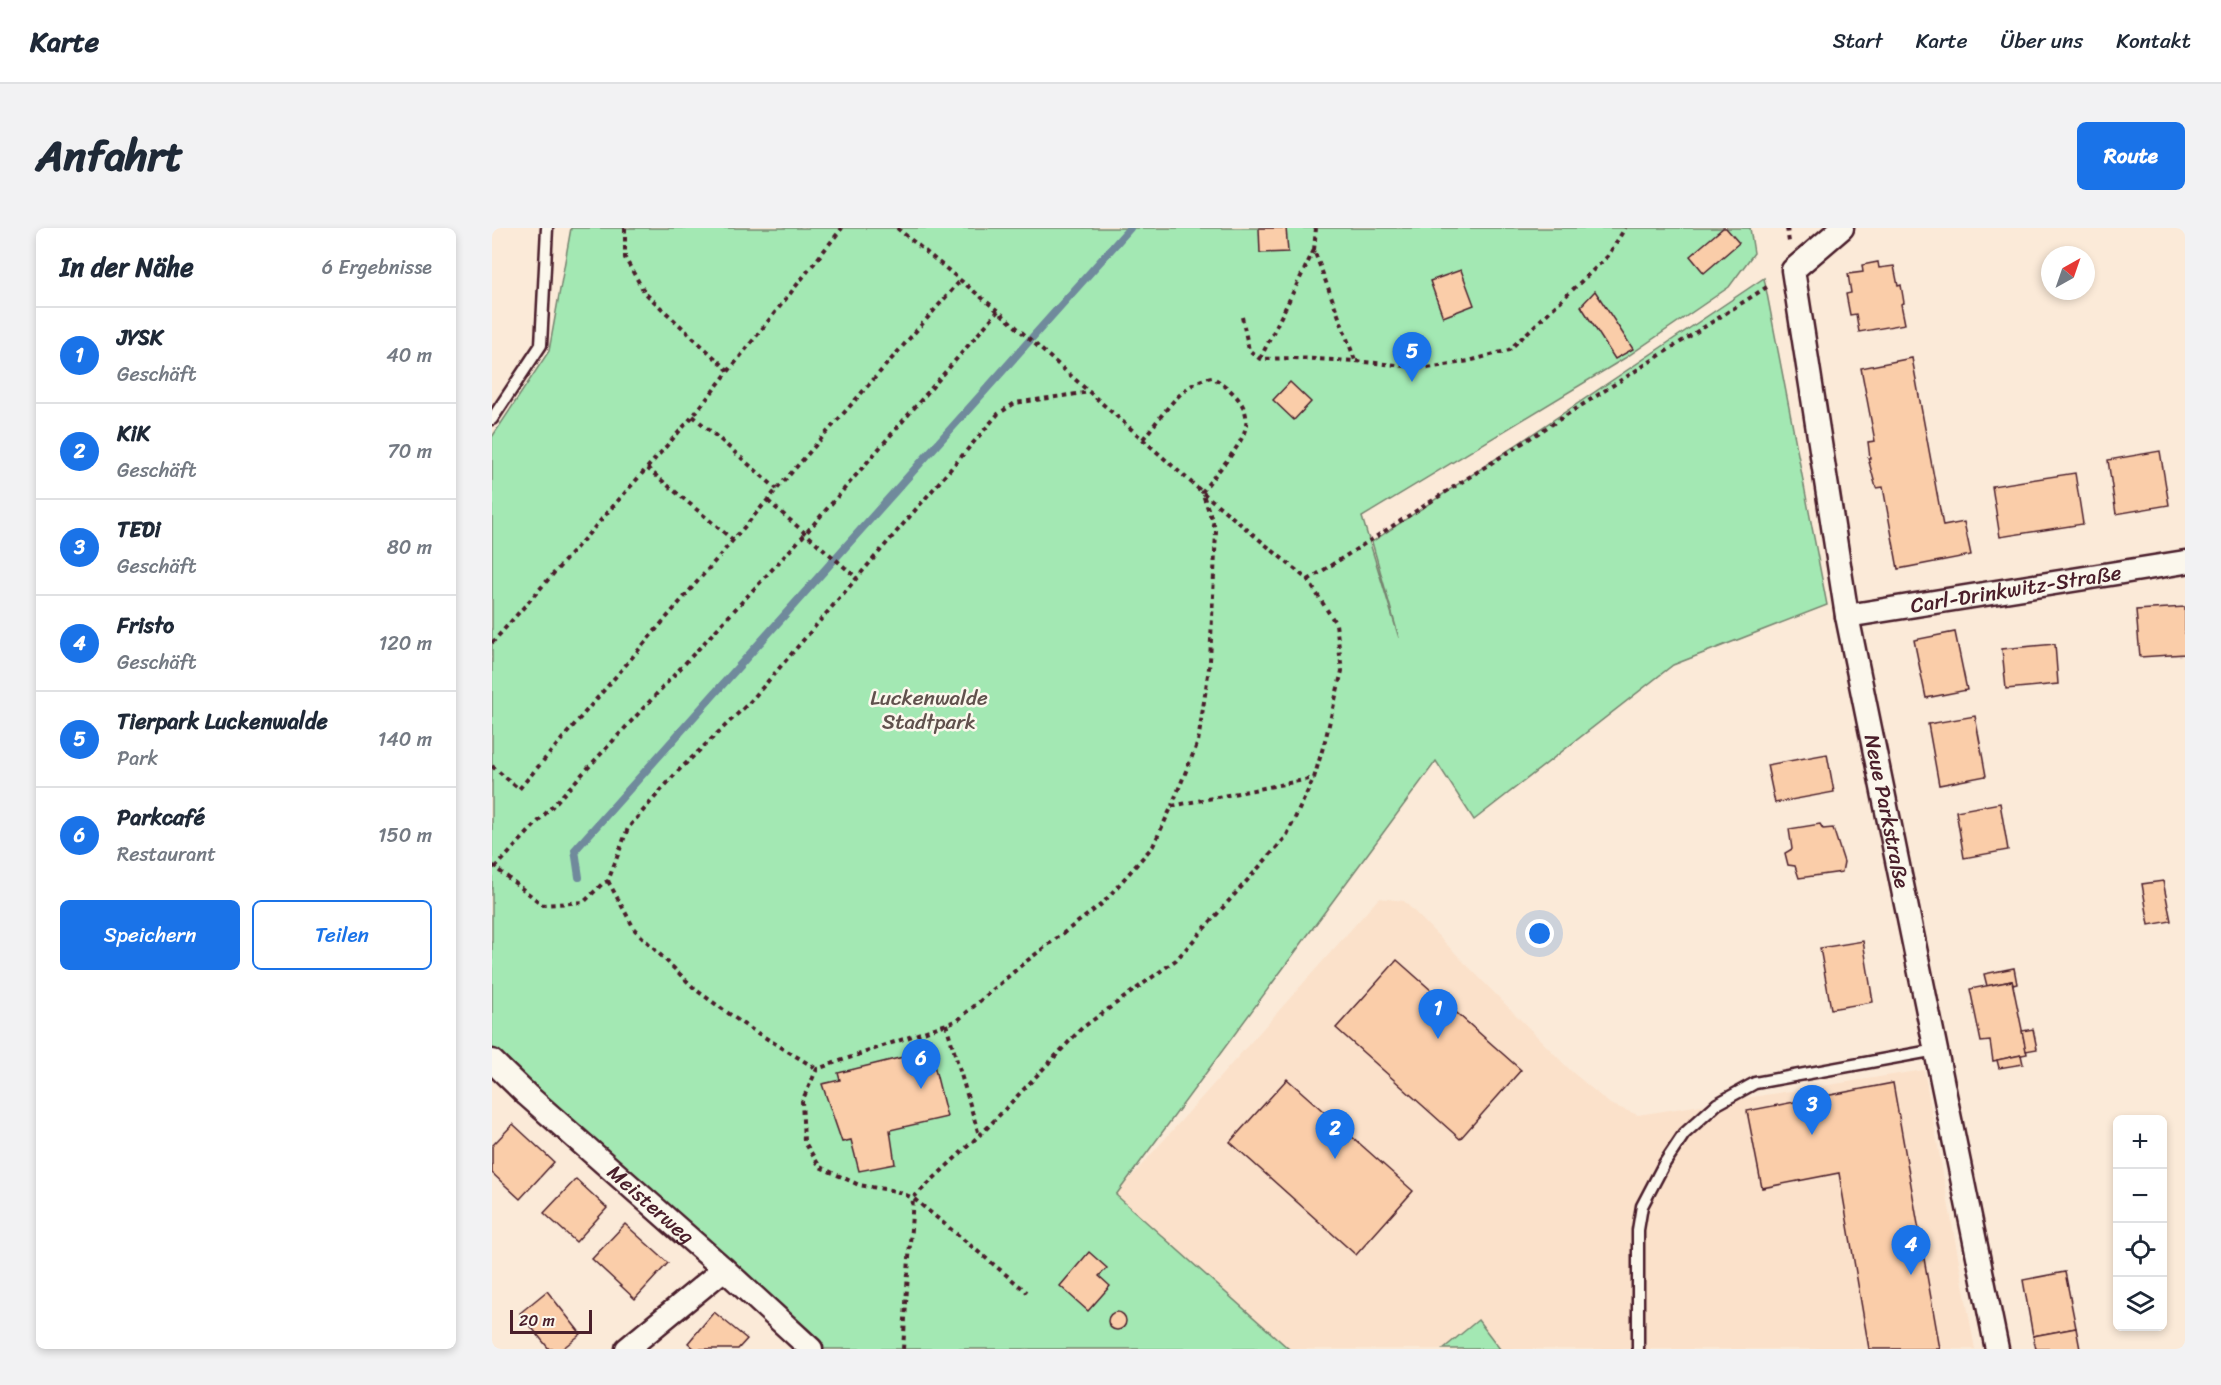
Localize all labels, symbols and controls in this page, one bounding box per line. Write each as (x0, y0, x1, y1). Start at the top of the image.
text: Karte (30, 17, 99, 66)
text: Start (1833, 22, 1883, 60)
text: Karte (1916, 22, 1968, 60)
text: Über uns (2001, 22, 2083, 60)
text: Kontakt (2116, 22, 2191, 60)
text: Anfahrt (36, 119, 183, 193)
button: Route (2077, 122, 2185, 190)
text: In der Nähe (60, 244, 194, 290)
north arrow (2041, 246, 2095, 300)
text: 6 Ergebnisse (322, 250, 432, 285)
text: JYSK (117, 318, 163, 357)
pin: 5 (1392, 332, 1432, 382)
text: 1 (75, 338, 84, 373)
text: 40 m (386, 338, 432, 373)
text: Geschäft (117, 357, 196, 392)
text: KiK (117, 414, 150, 453)
text: 2 (74, 434, 85, 469)
text: 70 m (387, 434, 432, 469)
text: Geschäft (117, 453, 196, 488)
text: TEDi (117, 510, 161, 549)
text: 3 (74, 530, 85, 565)
text: 80 m (387, 530, 432, 565)
text: Geschäft (117, 549, 196, 584)
street label: Carl-Drinkwitz-Straße (1908, 553, 2124, 625)
text: Fristo (117, 606, 174, 645)
text: 4 (73, 626, 86, 661)
text: 120 m (379, 626, 432, 661)
text: Geschäft (117, 645, 196, 680)
park label: Luckenwalde Stadtpark (870, 679, 988, 741)
text: Tierpark Luckenwalde (117, 702, 328, 741)
text: 5 (73, 722, 86, 757)
text: 140 m (378, 722, 432, 757)
street label: Neue Parkstraße (1853, 731, 1921, 892)
text: Park (117, 741, 158, 776)
text: Parkcafé (117, 798, 205, 837)
text: 6 (74, 818, 85, 853)
text: 150 m (378, 818, 432, 853)
text: Restaurant (117, 837, 216, 872)
button: Speichern (60, 900, 240, 970)
button: Teilen (252, 900, 432, 970)
your location (1525, 919, 1554, 948)
pin: 1 (1418, 990, 1458, 1039)
pin: 6 (902, 1040, 940, 1089)
pin: 3 (1792, 1086, 1832, 1135)
pin: 2 (1316, 1110, 1354, 1159)
map controls (2113, 1115, 2167, 1331)
button: + (2113, 1115, 2167, 1169)
street label: Meisterweg (598, 1155, 704, 1254)
button: − (2113, 1169, 2167, 1223)
button: locate (2113, 1223, 2167, 1277)
pin: 4 (1892, 1226, 1930, 1275)
button: layers (2113, 1277, 2167, 1331)
text: 20 m (519, 1306, 555, 1335)
scale bar (510, 1307, 592, 1334)

